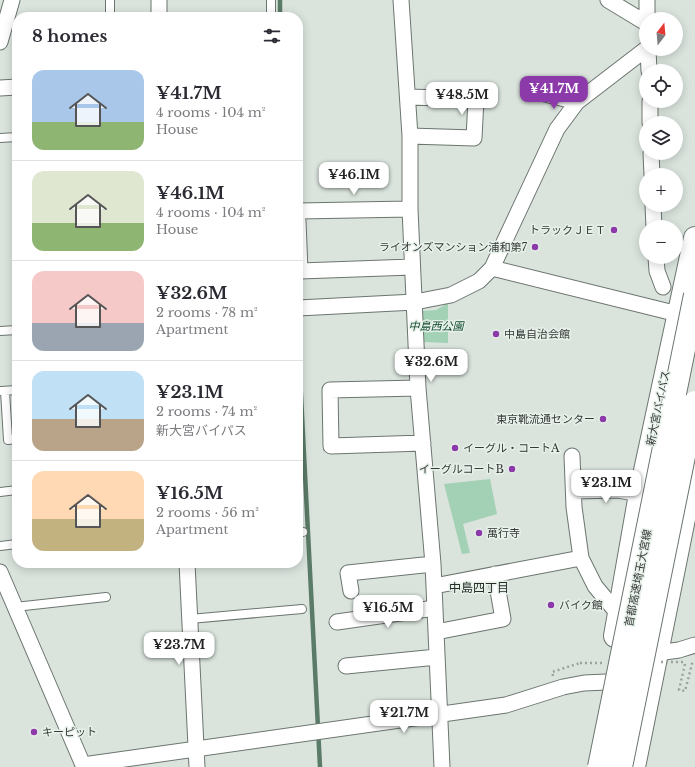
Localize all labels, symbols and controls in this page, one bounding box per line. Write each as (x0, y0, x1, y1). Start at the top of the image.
north arrow (639, 12, 683, 56)
map controls (639, 12, 683, 264)
icon: filters (261, 25, 283, 47)
text: 8 homes (32, 26, 107, 47)
button: locate (639, 64, 683, 108)
pin: ¥41.7M (521, 76, 587, 110)
text: ¥41.7M (529, 80, 579, 97)
pin: ¥48.5M (429, 82, 495, 116)
text: ¥41.7M (156, 83, 222, 104)
icon: home (64, 86, 112, 134)
text: ¥48.5M (435, 86, 489, 103)
text: 4 rooms · 104 m² (156, 104, 266, 121)
button: layers (639, 116, 683, 160)
text: House (156, 121, 198, 138)
pin: ¥46.1M (321, 162, 387, 196)
text: ¥46.1M (328, 166, 380, 183)
button: + (639, 168, 683, 212)
text: ¥46.1M (156, 183, 225, 204)
icon: home (64, 187, 112, 235)
text: 4 rooms · 104 m² (156, 204, 266, 221)
button: − (639, 220, 683, 264)
text: House (156, 221, 198, 238)
place label: トラックＪＥＴ (529, 223, 606, 237)
marker: トラックＪＥＴ (609, 225, 619, 235)
place label: ライオンズマンション浦和第7 (379, 240, 527, 254)
marker: ライオンズマンション浦和第7 (530, 242, 540, 252)
text: ¥32.6M (156, 283, 228, 304)
icon: home (64, 287, 112, 335)
text: 2 rooms · 78 m² (156, 304, 258, 321)
park label: 中島西公園 (409, 319, 465, 333)
text: Apartment (156, 321, 228, 338)
place label: 中島自治会館 (504, 327, 570, 341)
marker: 中島自治会館 (491, 329, 501, 339)
pin: ¥32.6M (398, 349, 464, 383)
text: ¥32.6M (404, 353, 458, 370)
street label: 新大宮バイパス (643, 369, 673, 447)
text: ¥23.1M (156, 382, 224, 403)
icon: home (64, 387, 112, 435)
text: 2 rooms · 74 m² (156, 403, 257, 420)
place label: 東京靴流通センター (496, 412, 595, 426)
marker: 東京靴流通センター (598, 414, 608, 424)
text: 新大宮バイパス (156, 422, 247, 439)
place label: イーグル・コートA (463, 441, 560, 455)
marker: イーグル・コートA (450, 443, 460, 453)
place label: イーグルコートB (419, 462, 504, 476)
marker: イーグルコートB (507, 464, 517, 474)
pin: ¥23.1M (573, 470, 639, 504)
text: ¥23.1M (580, 474, 632, 491)
text: ¥16.5M (156, 483, 223, 504)
icon: home (64, 487, 112, 535)
text: 2 rooms · 56 m² (156, 504, 259, 521)
text: Apartment (156, 521, 228, 538)
place label: 萬行寺 (487, 526, 520, 540)
marker: 萬行寺 (474, 528, 484, 538)
street label: 首都高速埼玉大宮線 (622, 528, 654, 628)
district label: 中島四丁目 (449, 580, 509, 595)
pin: ¥16.5M (355, 595, 421, 629)
place label: バイク館 (559, 598, 603, 612)
text: ¥16.5M (362, 599, 414, 616)
marker: バイク館 (546, 600, 556, 610)
pin: ¥23.7M (146, 632, 212, 666)
text: ¥23.7M (153, 636, 205, 653)
pin: ¥21.7M (371, 700, 437, 734)
text: ¥21.7M (379, 704, 429, 721)
place label: キーピット (42, 725, 97, 739)
marker: キーピット (29, 727, 39, 737)

